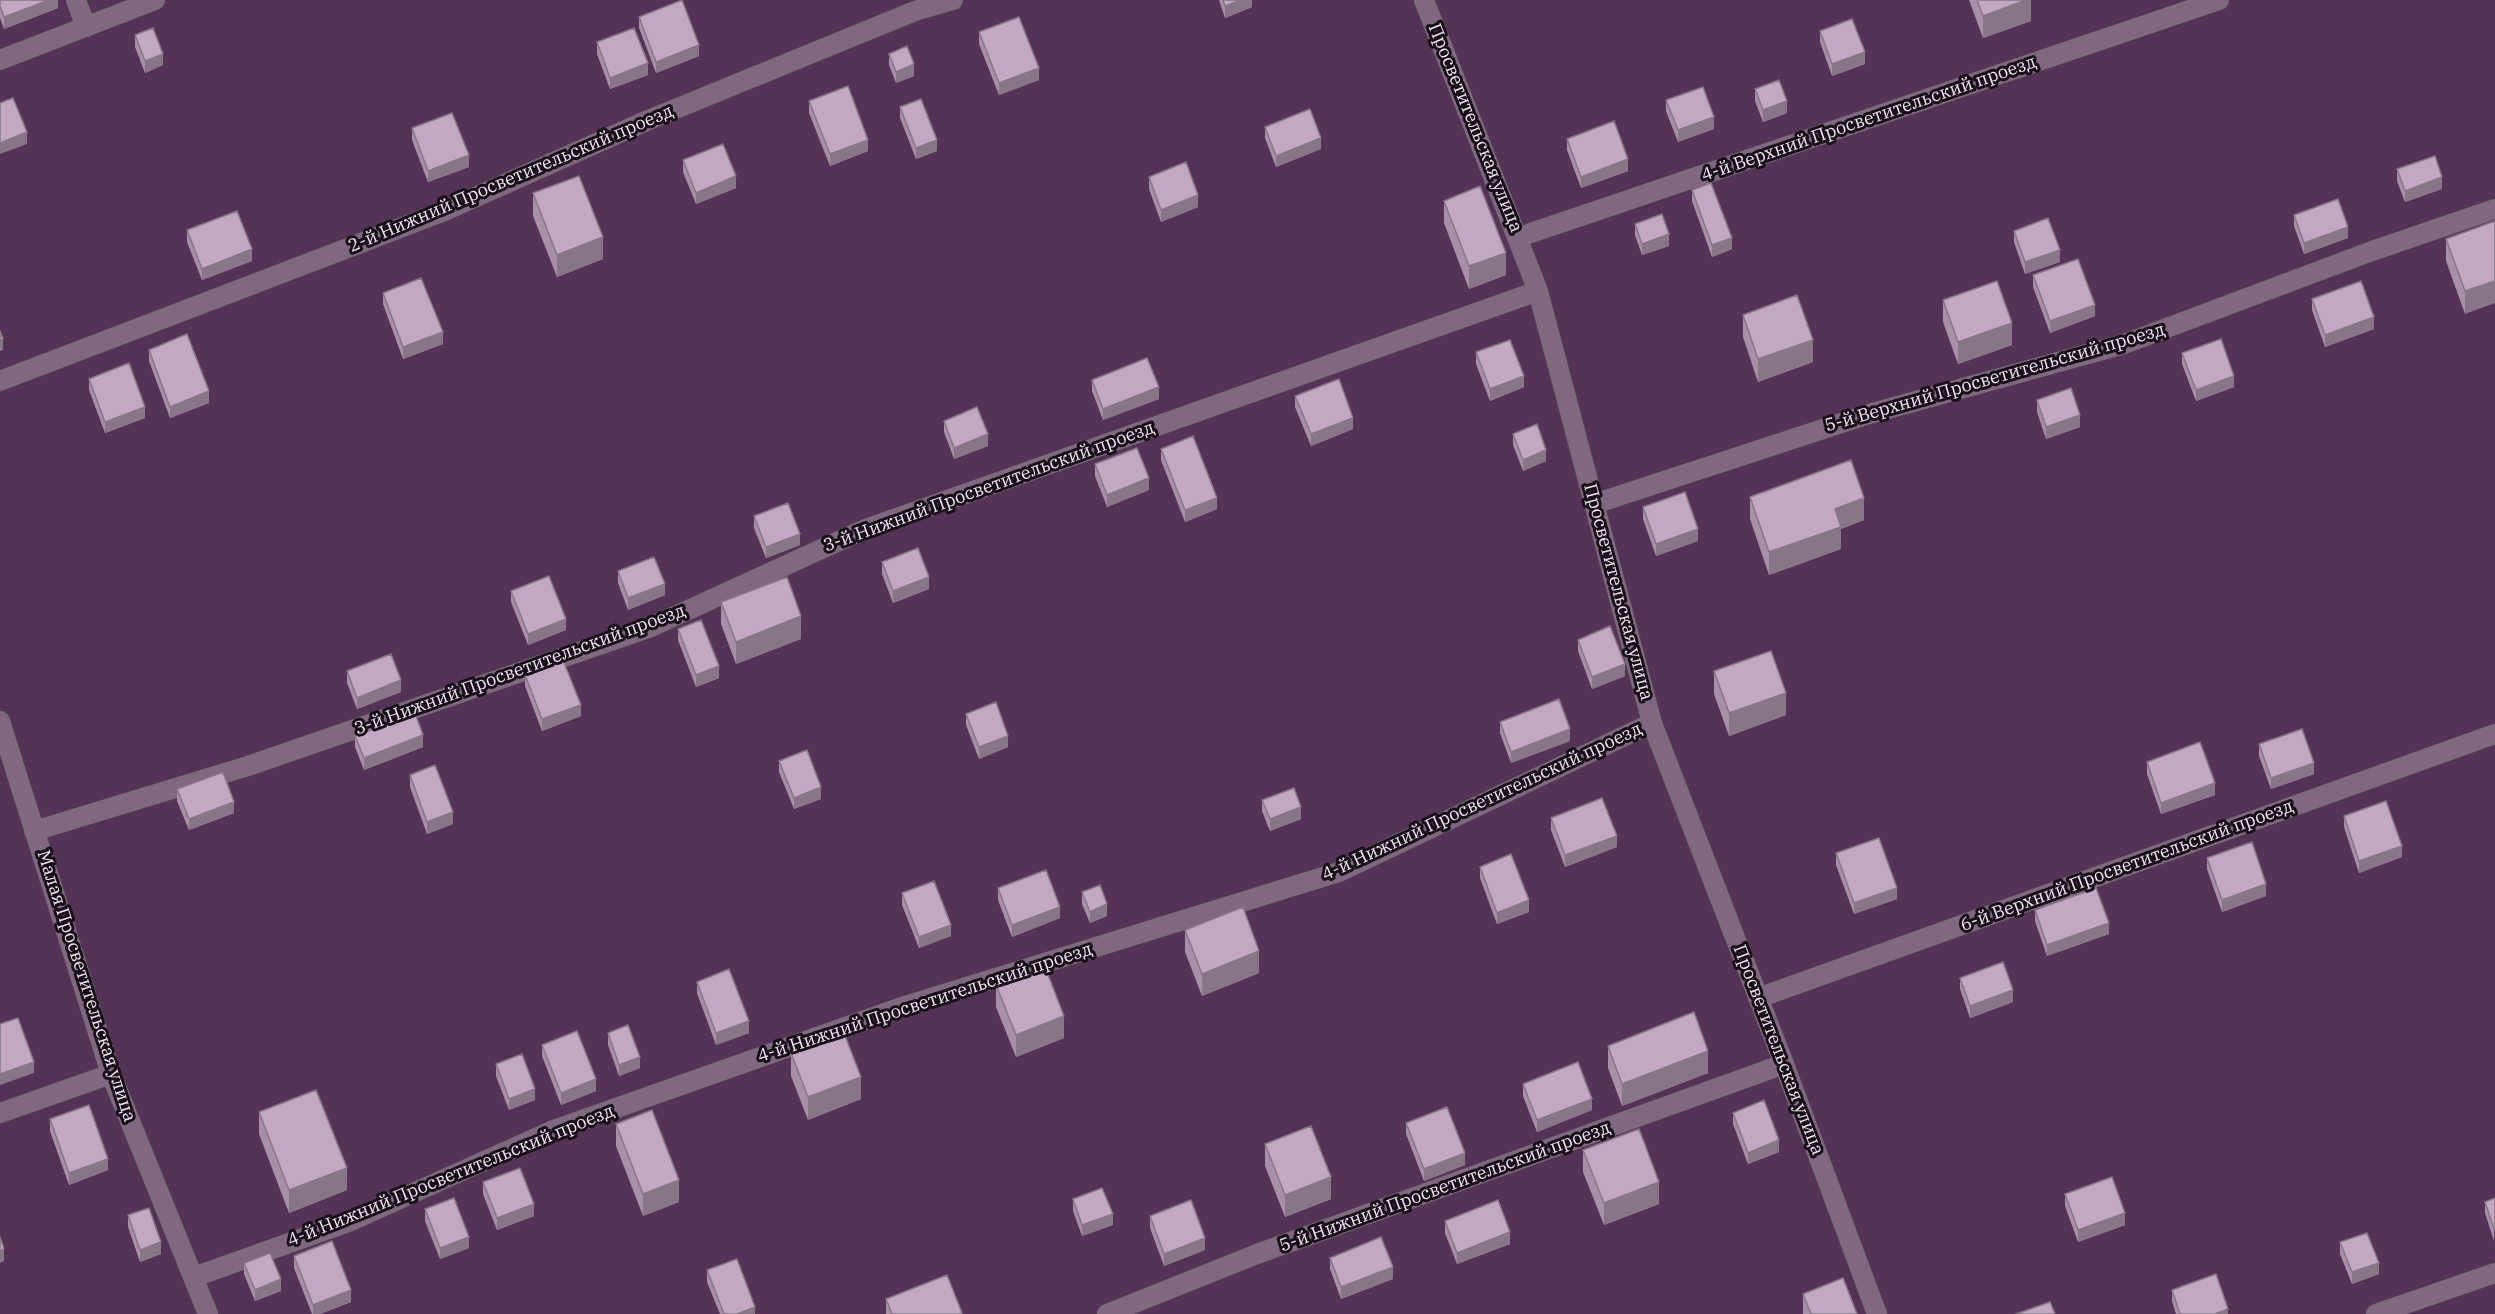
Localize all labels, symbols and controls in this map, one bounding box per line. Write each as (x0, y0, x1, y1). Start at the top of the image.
street label: Просветительская улица (1423, 20, 1527, 236)
street label: 4-й Верхний Просветительский проезд (1699, 51, 2039, 187)
street label: 2-й Нижний Просветительский проезд (345, 101, 677, 257)
street label: 5-й Верхний Просветительский проезд (1822, 319, 2168, 437)
street label: 3-й Нижний Просветительский проезд (820, 417, 1158, 557)
street label: Просветительская улица (1579, 481, 1657, 703)
street label: 3-й Нижний Просветительский проезд (351, 600, 689, 740)
street label: 4-й Нижний Просветительский проезд (1318, 718, 1646, 886)
street label: 6-й Верхний Просветительский проезд (1958, 796, 2296, 936)
street label: Малая Просветительская улица (32, 847, 140, 1125)
street label: 4-й Нижний Просветительский проезд (755, 939, 1095, 1067)
street label: Просветительская улица (1728, 942, 1828, 1158)
street label: 4-й Нижний Просветительский проезд (284, 1100, 618, 1252)
street label: 5-й Нижний Просветительский проезд (1276, 1117, 1614, 1257)

